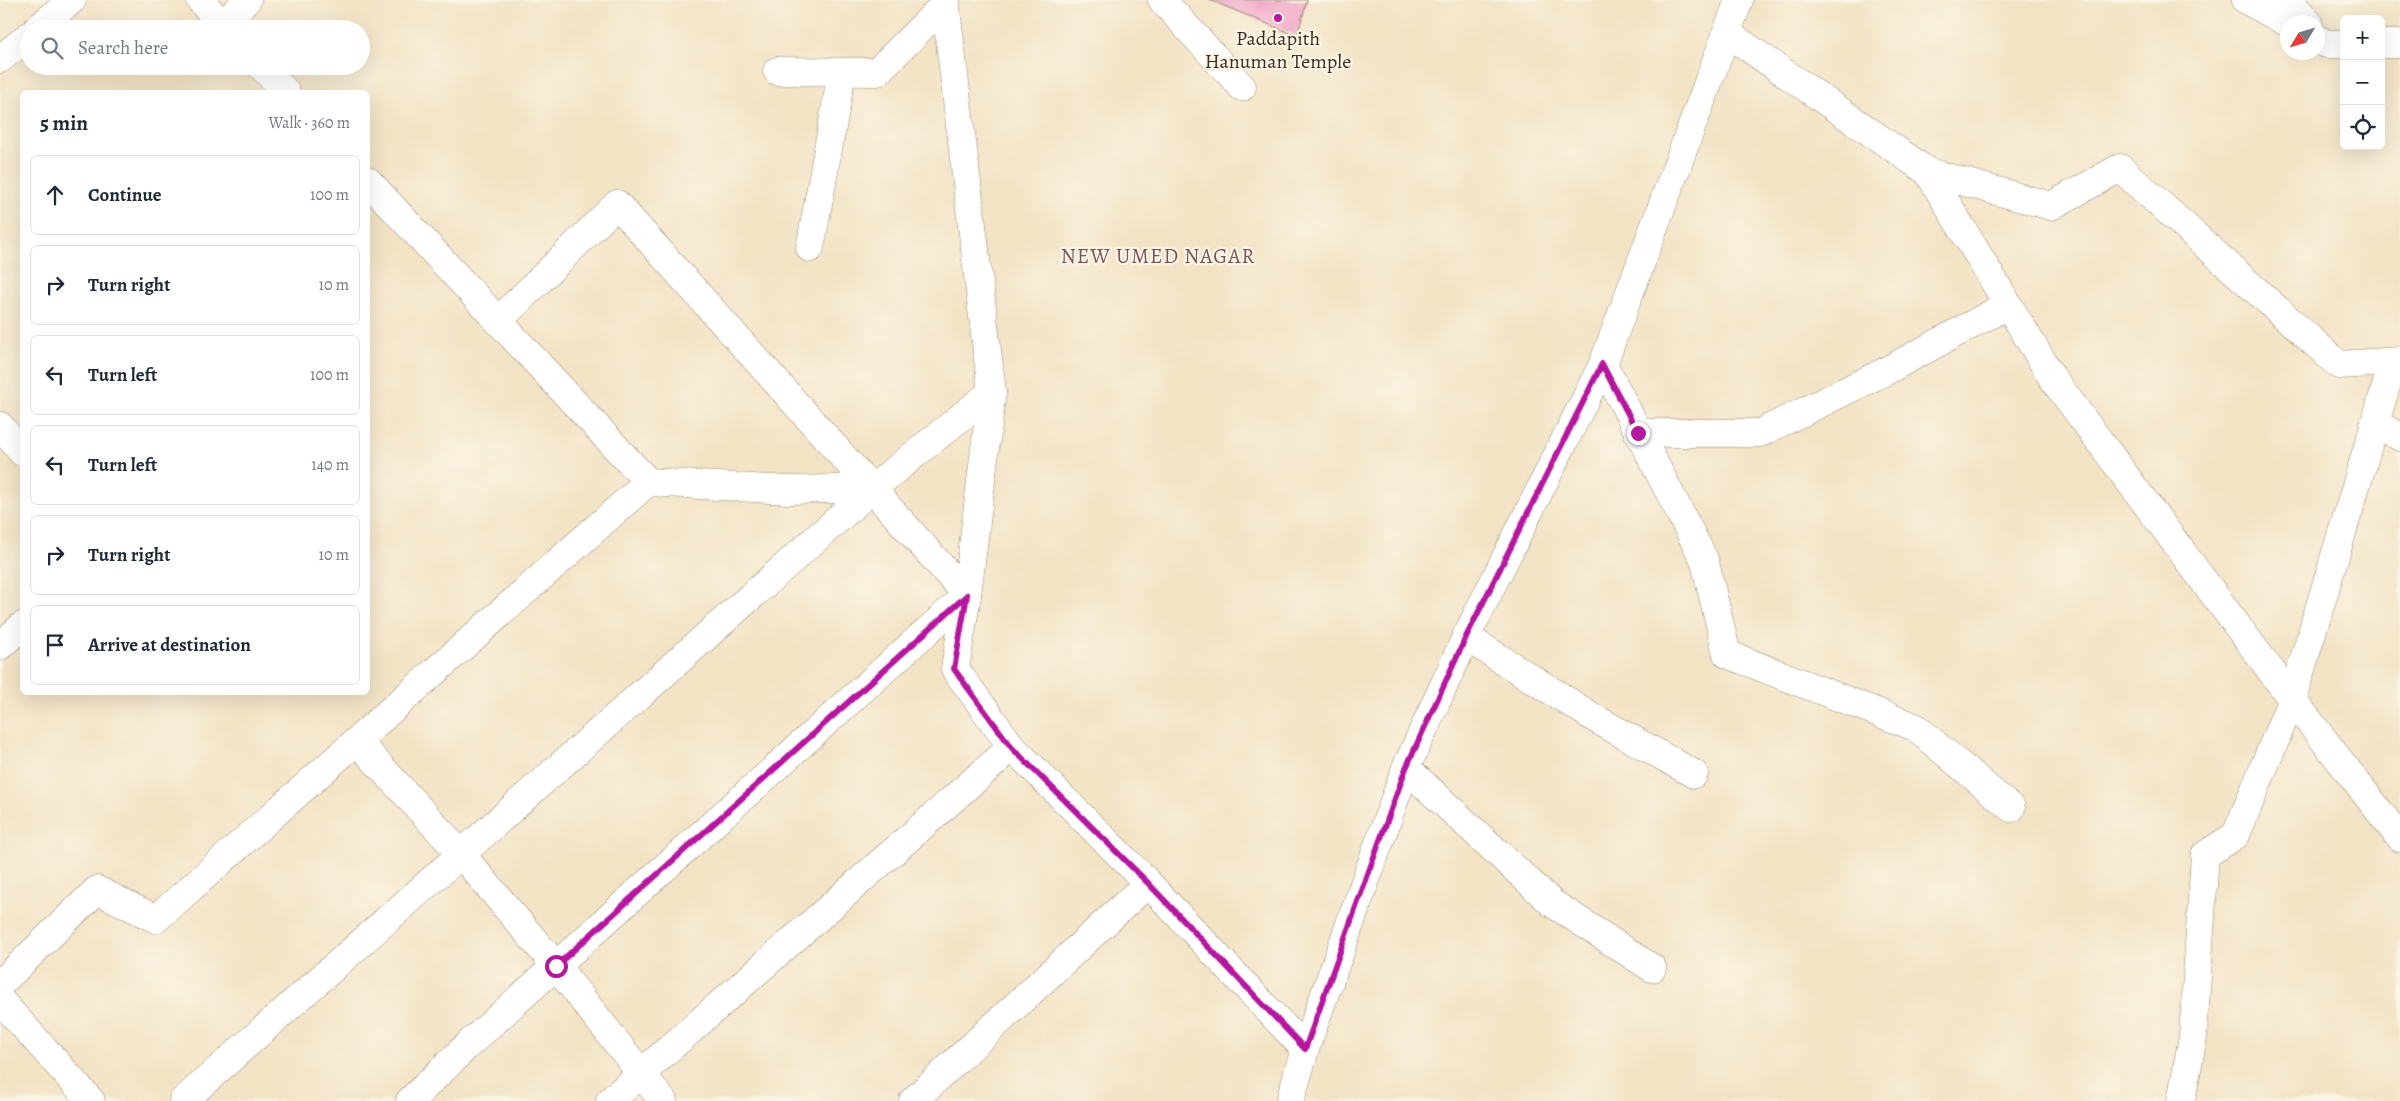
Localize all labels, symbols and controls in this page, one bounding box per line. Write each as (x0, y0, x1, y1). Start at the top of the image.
marker: Paddapith Hanuman Temple (1272, 12, 1284, 24)
north arrow (2280, 15, 2325, 60)
map controls (2340, 15, 2385, 150)
button: + (2340, 15, 2385, 60)
search box (20, 20, 370, 75)
place label: Paddapith Hanuman Temple (1205, 25, 1351, 75)
icon: search (38, 34, 66, 62)
text: Search here (78, 35, 168, 61)
button: − (2340, 60, 2385, 105)
button: locate (2340, 105, 2385, 150)
text: 5 min (40, 109, 88, 137)
text: Walk · 360 m (268, 112, 350, 134)
icon: ahead (41, 181, 69, 209)
text: Continue (88, 182, 162, 208)
text: 100 m (310, 184, 349, 206)
district label: NEW UMED NAGAR (1061, 242, 1255, 270)
icon: right (41, 271, 69, 299)
text: Turn right (88, 272, 170, 298)
text: 10 m (319, 274, 349, 296)
icon: left (41, 361, 69, 389)
text: Turn left (88, 362, 157, 388)
text: 100 m (310, 364, 349, 386)
route end (1627, 422, 1650, 445)
icon: left (41, 451, 69, 479)
text: Turn left (88, 452, 157, 478)
text: 140 m (311, 454, 349, 476)
icon: right (41, 541, 69, 569)
text: Turn right (88, 542, 170, 568)
text: 10 m (319, 544, 349, 566)
icon: arrive (41, 631, 69, 659)
text: Arrive at destination (88, 632, 251, 658)
route start (545, 955, 568, 978)

